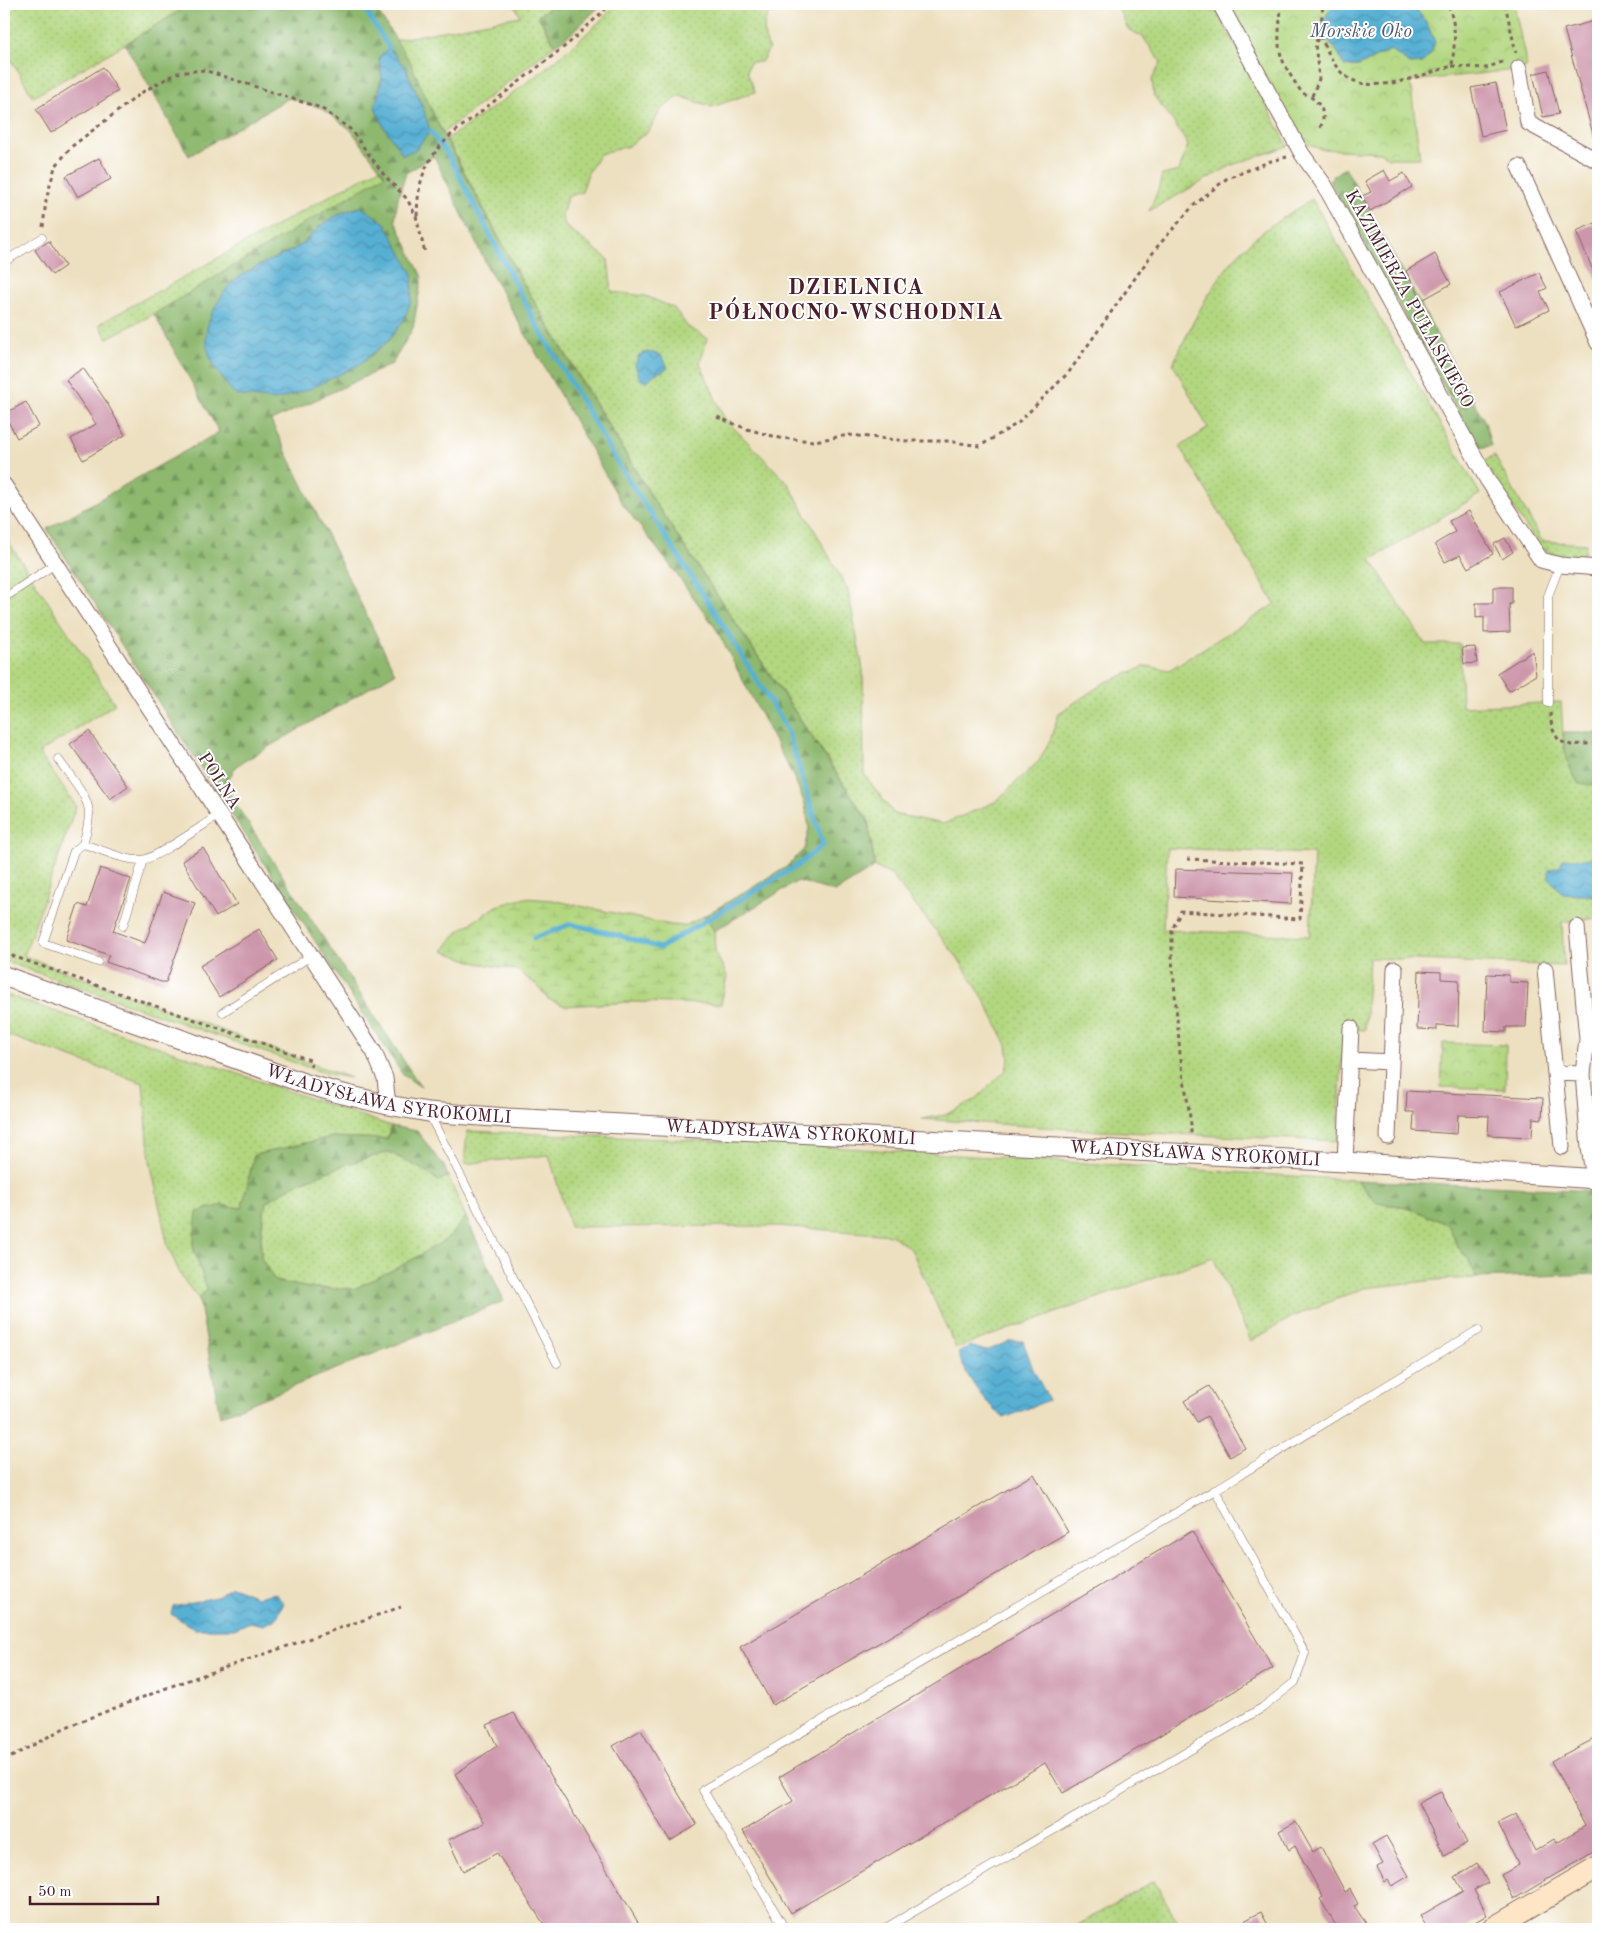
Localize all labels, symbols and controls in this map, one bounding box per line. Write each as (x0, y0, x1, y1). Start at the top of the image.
water label: Morskie Oko (1309, 23, 1412, 42)
street label: KAZIMIERZA PUŁASKIEGO (1341, 187, 1477, 411)
district label: DZIELNICA PÓŁNOCNO-WSCHODNIA (708, 277, 1004, 324)
street label: POLNA (194, 749, 244, 813)
street label: WŁADYSŁAWA SYROKOMLI (263, 1061, 512, 1127)
street label: WŁADYSŁAWA SYROKOMLI (665, 1117, 916, 1148)
street label: WŁADYSŁAWA SYROKOMLI (1069, 1139, 1321, 1170)
scale bar (30, 1873, 158, 1905)
text: 50 m (38, 1885, 72, 1900)

